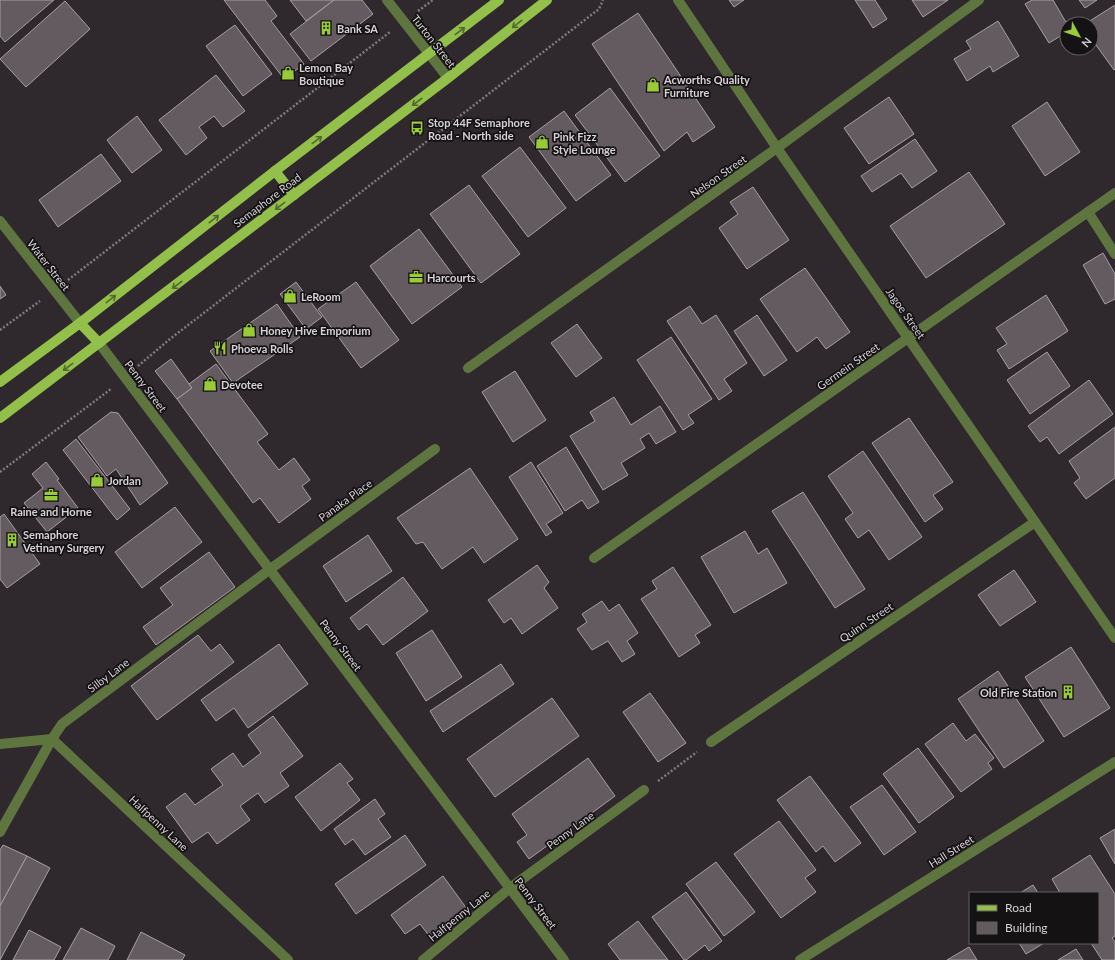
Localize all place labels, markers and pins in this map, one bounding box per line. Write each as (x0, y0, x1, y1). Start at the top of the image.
building icon: Bank SA (318, 20, 334, 36)
place label: Bank SA (337, 22, 378, 35)
place label: Lemon Bay Boutique (299, 61, 353, 87)
shop icon: Lemon Bay Boutique (280, 65, 296, 81)
place label: Acworths Quality Furniture (663, 73, 750, 99)
shop icon: Acworths Quality Furniture (645, 77, 661, 93)
place label: Stop 44F Semaphore Road - North side (428, 116, 530, 142)
bus stop icon: Stop 44F Semaphore Road - North side (409, 120, 425, 136)
place label: Pink Fizz Style Lounge (553, 130, 616, 156)
shop icon: Pink Fizz Style Lounge (534, 134, 550, 150)
office icon: Harcourts (408, 269, 424, 285)
place label: Harcourts (427, 271, 476, 284)
shop icon: LeRoom (282, 288, 298, 304)
place label: LeRoom (301, 290, 341, 303)
shop icon: Honey Hive Emporium (241, 322, 257, 338)
place label: Honey Hive Emporium (260, 324, 370, 337)
restaurant icon: Phoeva Rolls (212, 340, 228, 356)
place label: Phoeva Rolls (231, 342, 293, 355)
shop icon: Devotee (202, 376, 218, 392)
place label: Devotee (221, 378, 263, 391)
shop icon: Jordan (89, 472, 105, 488)
place label: Jordan (108, 474, 141, 487)
office icon: Raine and Horne (43, 487, 59, 503)
place label: Raine and Horne (10, 505, 92, 518)
place label: Semaphore Vetinary Surgery (22, 528, 105, 554)
building icon: Semaphore Vetinary Surgery (4, 532, 20, 548)
building icon: Old Fire Station (1060, 684, 1076, 700)
place label: Old Fire Station (980, 686, 1057, 699)

